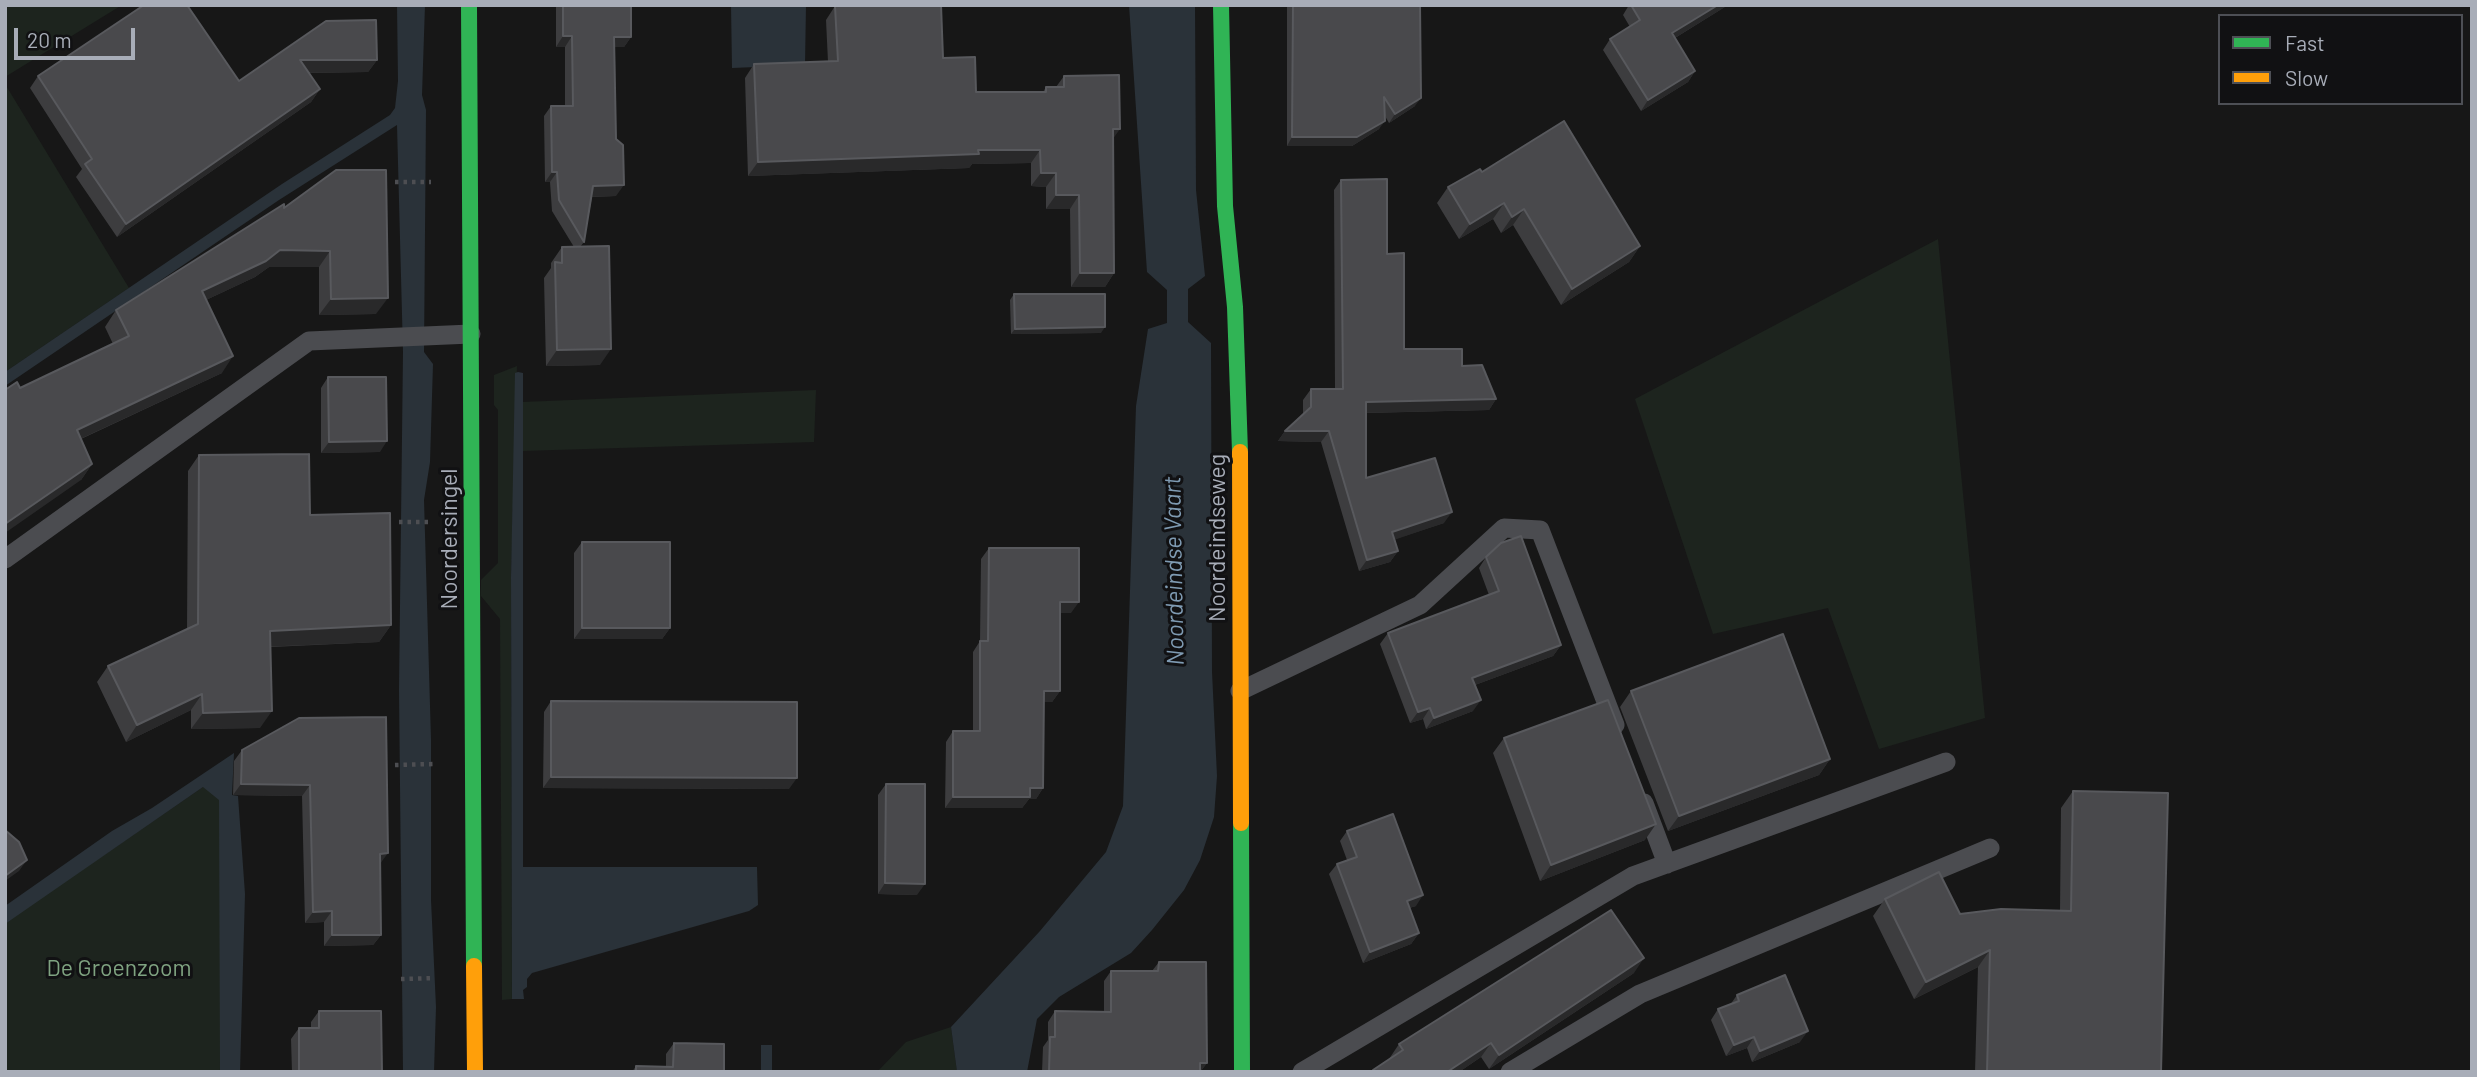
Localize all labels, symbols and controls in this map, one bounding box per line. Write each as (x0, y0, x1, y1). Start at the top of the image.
scale bar (18, 14, 138, 58)
legend (2218, 14, 2463, 105)
text: 20 m (27, 27, 72, 52)
text: Fast (2285, 30, 2325, 55)
text: Slow (2285, 65, 2328, 90)
street label: Noordeindseweg (1203, 454, 1231, 622)
street label: Noordersingel (435, 468, 463, 610)
water label: Noordeindse Vaart (1158, 476, 1190, 666)
park label: De Groenzoom (47, 954, 191, 982)

